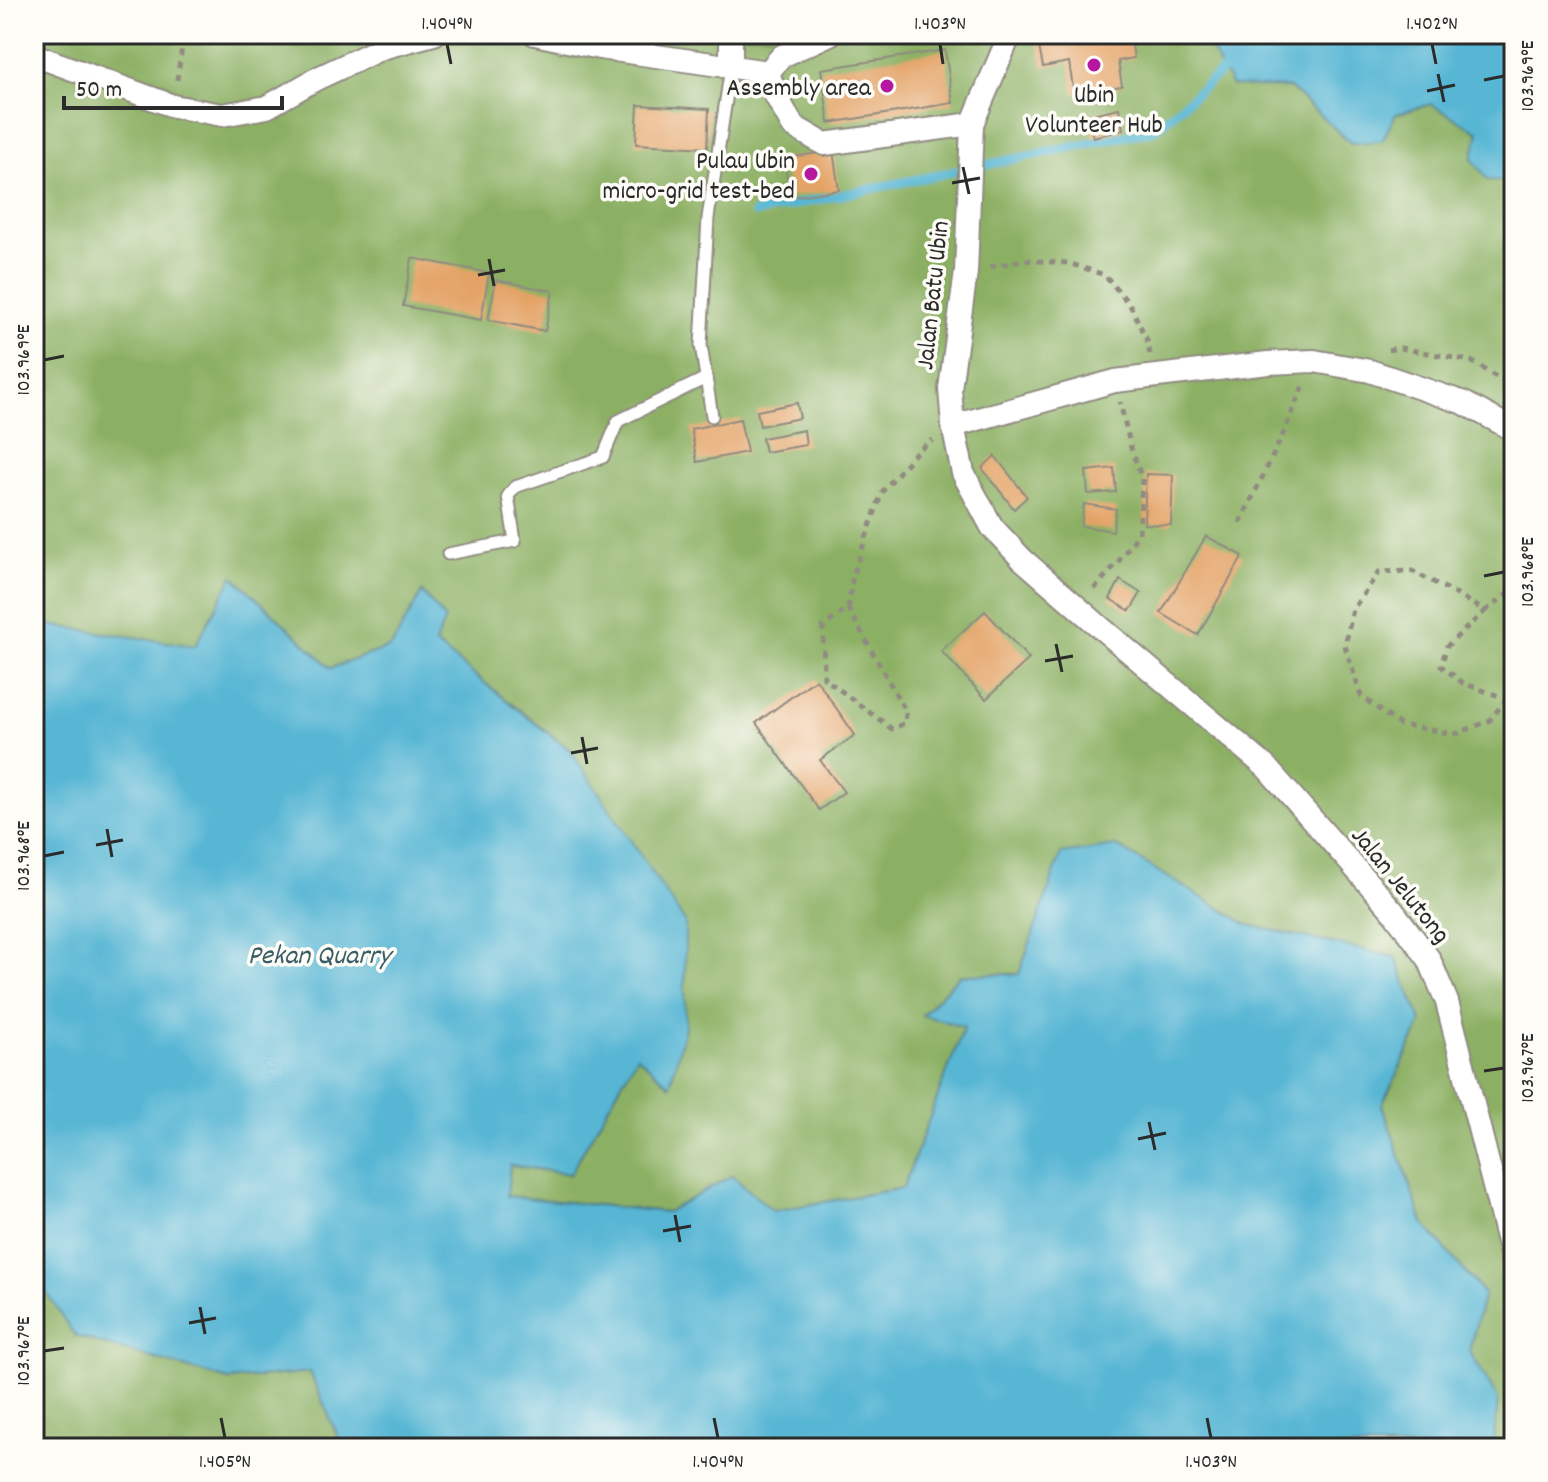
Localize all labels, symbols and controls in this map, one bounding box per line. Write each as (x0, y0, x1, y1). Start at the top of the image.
text: 1.404°N (421, 11, 473, 39)
text: 1.403°N (914, 11, 966, 39)
text: 1.402°N (1406, 11, 1458, 39)
text: 103.969°E (1515, 40, 1543, 112)
marker: Ubin Volunteer Hub (1085, 56, 1103, 74)
scale bar (64, 60, 282, 110)
place label: Assembly area (726, 71, 872, 108)
text: 50 m (76, 74, 122, 108)
marker: Assembly area (878, 77, 896, 95)
place label: Ubin Volunteer Hub (1025, 78, 1163, 145)
place label: Pulau Ubin micro-grid test-bed (603, 144, 795, 211)
marker: Pulau Ubin micro-grid test-bed (802, 165, 820, 183)
street label: Jalan Batu Ubin (908, 219, 961, 372)
text: 103.969°E (11, 324, 39, 396)
text: 103.968°E (1515, 537, 1543, 607)
street label: Jalan Jelutong (1341, 820, 1458, 953)
text: 103.968°E (11, 821, 39, 891)
water label: Pekan Quarry (248, 938, 394, 978)
text: 103.967°E (1515, 1033, 1543, 1103)
text: 103.967°E (11, 1316, 39, 1386)
text: 1.405°N (199, 1449, 251, 1477)
text: 1.404°N (692, 1449, 744, 1477)
text: 1.403°N (1185, 1449, 1237, 1477)

